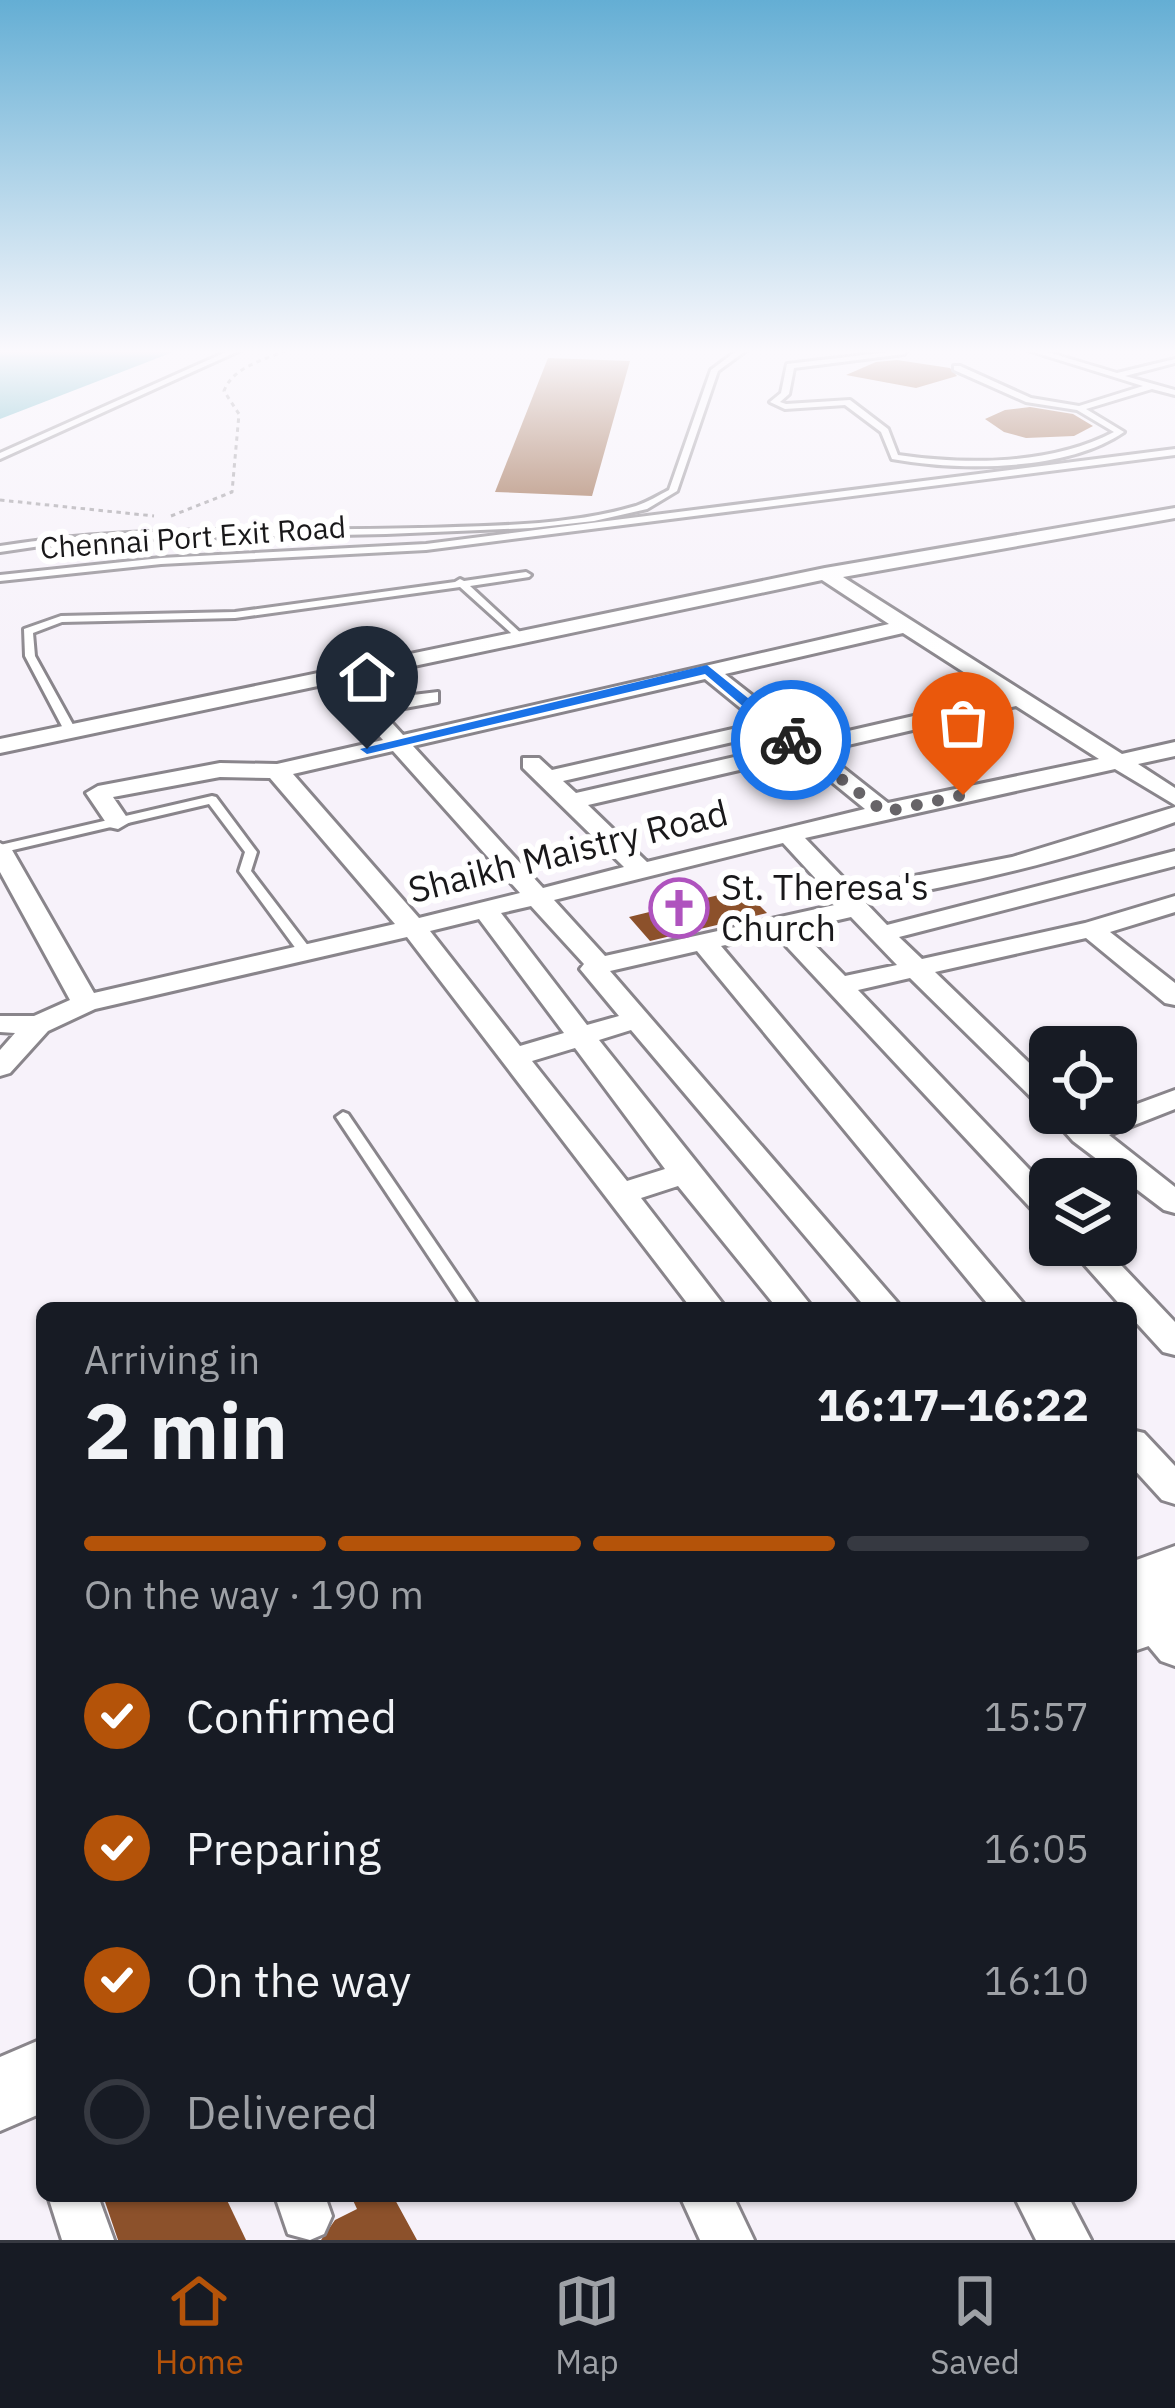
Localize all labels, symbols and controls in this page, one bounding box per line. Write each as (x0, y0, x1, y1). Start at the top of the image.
street label: Chennai Port Exit Road (39, 506, 347, 567)
pin (316, 626, 418, 749)
icon: home (334, 644, 400, 710)
pin (912, 672, 1014, 795)
courier (731, 680, 851, 800)
icon: bag (930, 690, 996, 756)
icon: bike (758, 707, 824, 773)
street label: Shaikh Maistry Road (403, 788, 733, 913)
place label: St. Theresa's Church (721, 863, 929, 951)
church icon: St. Theresa's Church (648, 877, 710, 939)
map controls (1029, 1026, 1137, 1266)
button: locate (1029, 1026, 1137, 1134)
button: layers (1029, 1158, 1137, 1266)
text: Arriving in (84, 1334, 260, 1385)
text: 16:17–16:22 (817, 1375, 1089, 1433)
text: 2 min (84, 1379, 288, 1480)
text: On the way · 190 m (84, 1569, 424, 1620)
icon: check (84, 1683, 150, 1749)
text: Confirmed (186, 1687, 397, 1745)
text: 15:57 (984, 1691, 1089, 1742)
icon: check (84, 1815, 150, 1881)
text: Preparing (186, 1819, 381, 1877)
text: 16:05 (984, 1823, 1089, 1874)
icon: check (84, 1947, 150, 2013)
text: On the way (186, 1951, 411, 2009)
text: 16:10 (984, 1955, 1089, 2006)
text: Delivered (186, 2083, 378, 2141)
tab: Home (155, 2268, 244, 2383)
tab: Map (554, 2268, 620, 2383)
tab: Saved (930, 2268, 1020, 2383)

